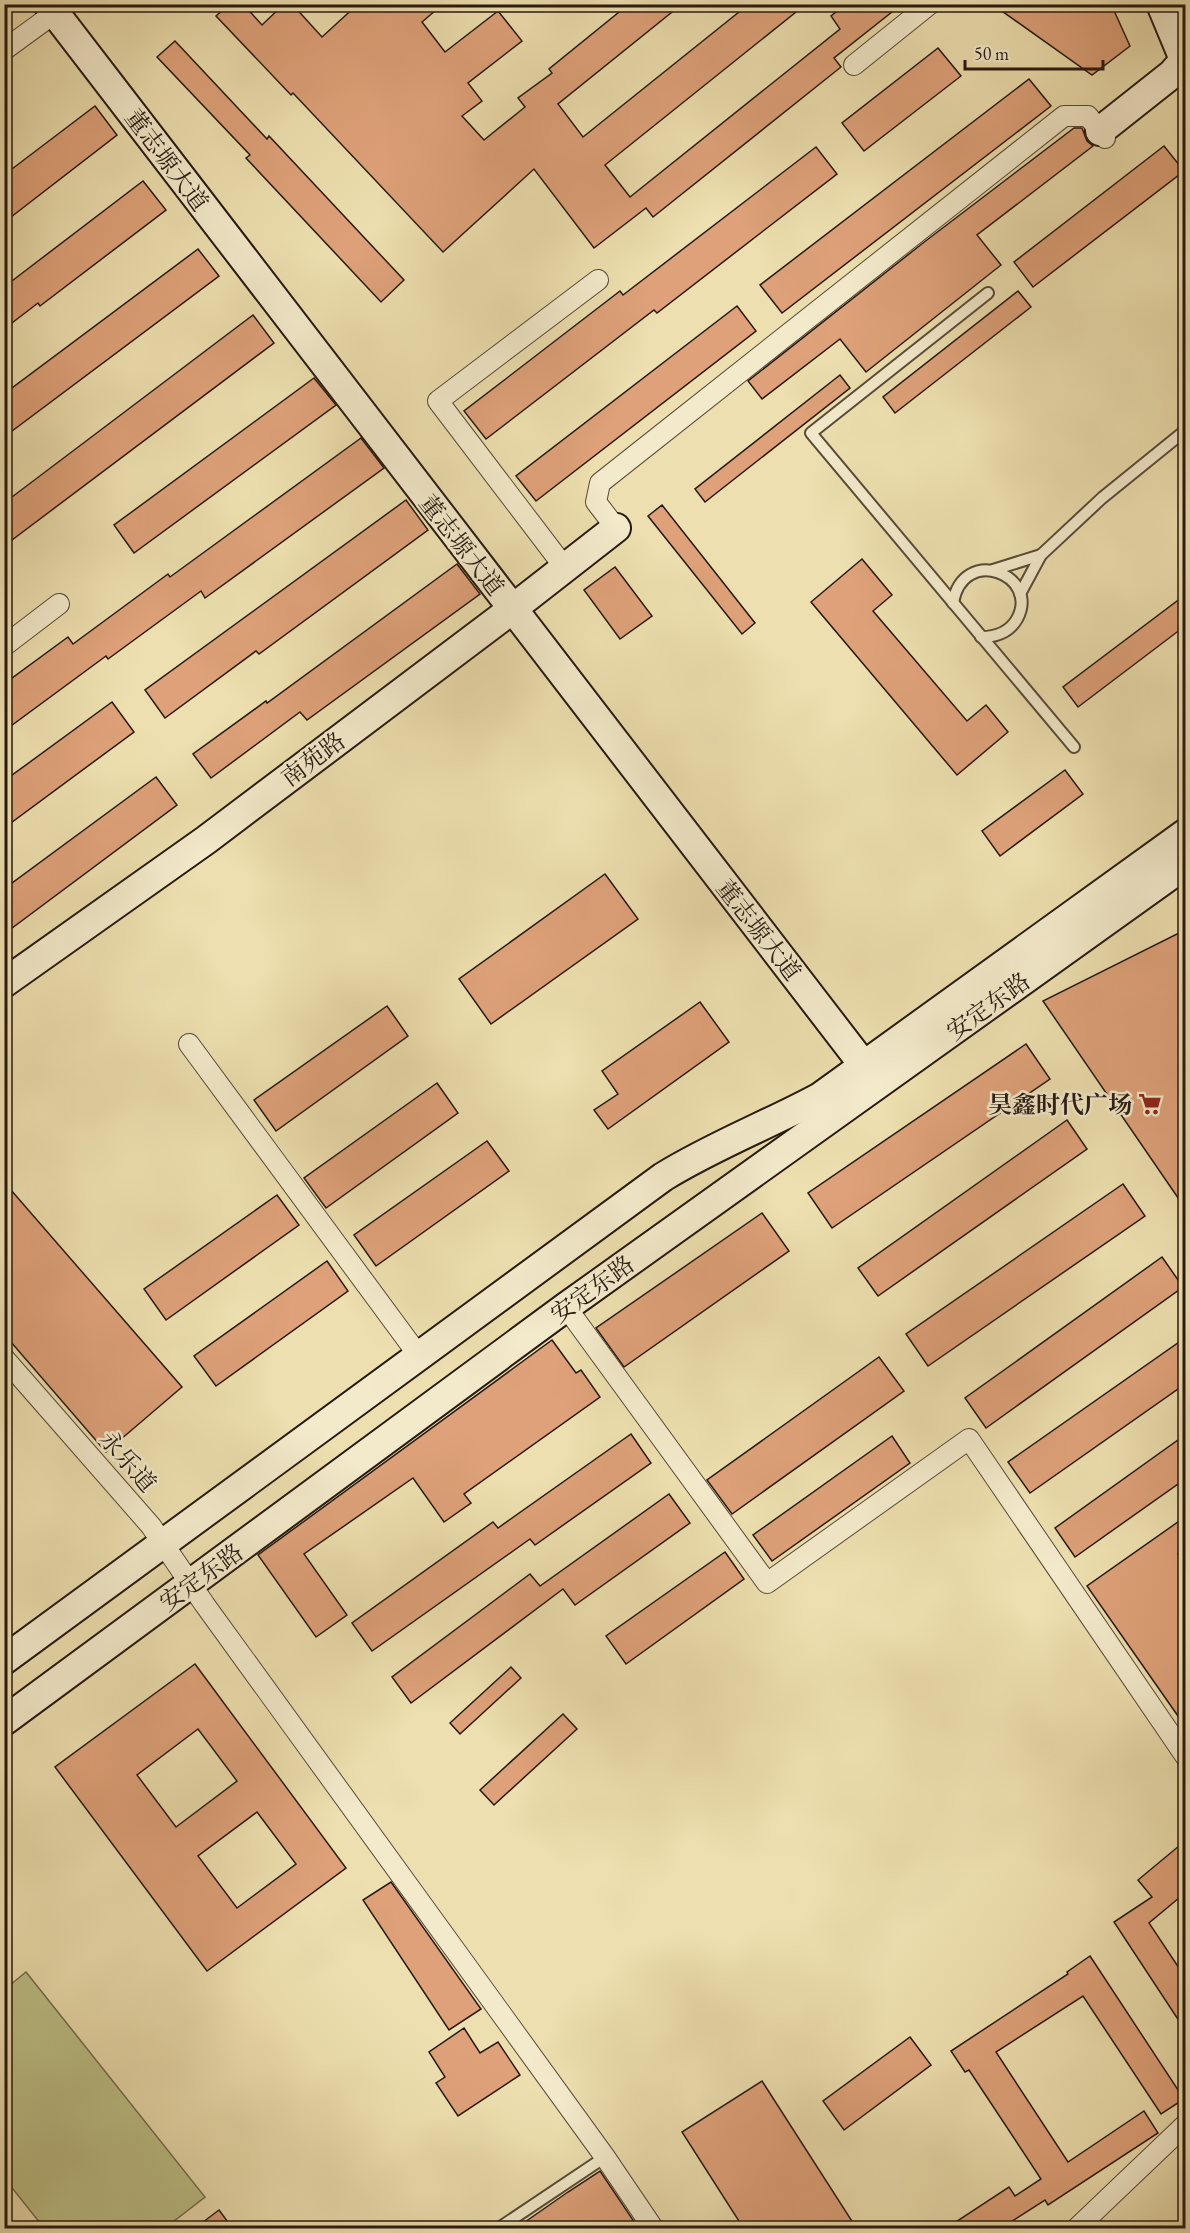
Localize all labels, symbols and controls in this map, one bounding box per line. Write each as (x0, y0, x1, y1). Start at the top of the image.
scale bar (965, 33, 1103, 71)
text: 50 m (974, 42, 1009, 65)
street label: 董志塬大道 (119, 103, 215, 217)
street label: 董志塬大道 (413, 488, 511, 602)
street label: 南苑路 (275, 725, 351, 793)
street label: 董志塬大道 (710, 873, 808, 987)
street label: 安定东路 (940, 965, 1036, 1047)
place label: 昊鑫时代广场 (988, 1089, 1132, 1120)
supermarket icon: 昊鑫时代广场 (1137, 1091, 1163, 1117)
street label: 安定东路 (544, 1248, 640, 1330)
street label: 永乐道 (93, 1424, 163, 1498)
street label: 安定东路 (153, 1536, 249, 1618)

